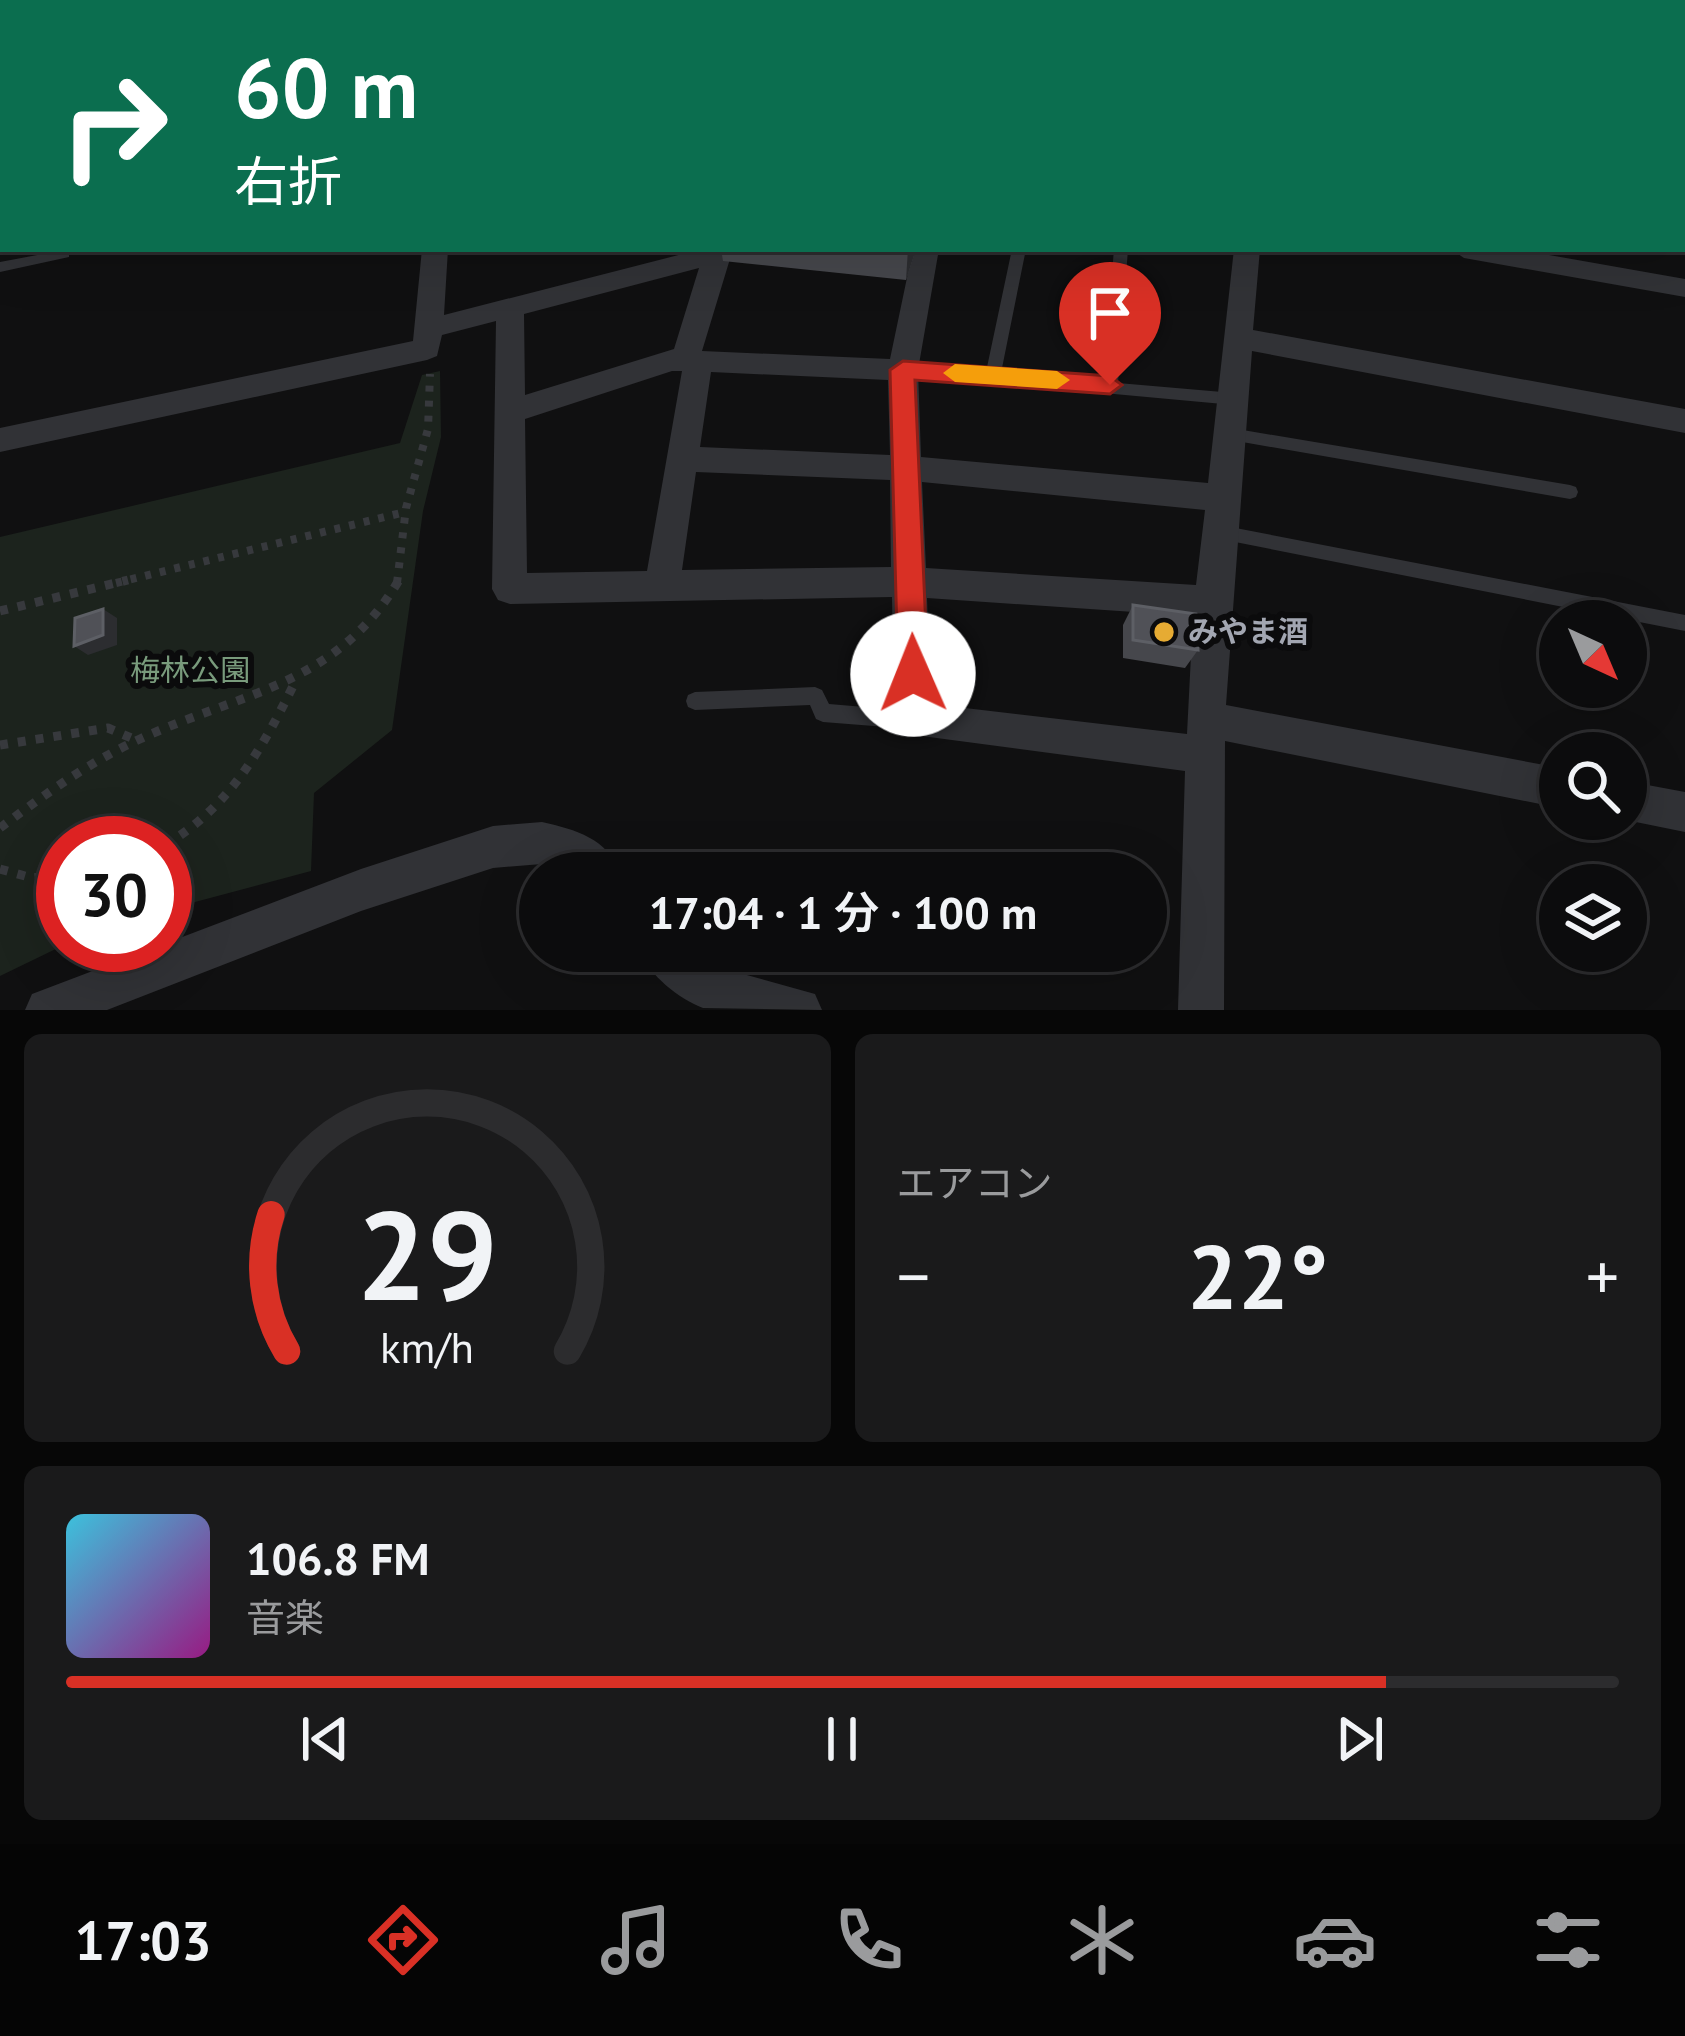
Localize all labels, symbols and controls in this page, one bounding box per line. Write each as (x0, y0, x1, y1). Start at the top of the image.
text: 60 m (234, 32, 418, 141)
icon: right (36, 48, 192, 204)
text: 右折 (234, 146, 342, 216)
pin (1059, 262, 1161, 385)
icon: arrive (1077, 280, 1143, 346)
north arrow (1539, 600, 1647, 708)
map controls (1539, 600, 1647, 972)
position arrow (850, 611, 976, 737)
place label: みやま酒 (1188, 611, 1308, 650)
marker: みやま酒 (1151, 619, 1177, 645)
park label: 梅林公園 (130, 650, 250, 689)
button: search (1539, 732, 1647, 840)
speed limit sign: 30 (36, 816, 192, 972)
button: layers (1539, 864, 1647, 972)
text: 17:04 · 1 分 · 100 m (649, 883, 1037, 941)
text: エアコン (897, 1157, 1053, 1208)
text: 29 (356, 1173, 498, 1334)
text: 22° (1187, 1217, 1328, 1334)
text: − (897, 1233, 930, 1318)
text: + (1586, 1233, 1619, 1318)
text: km/h (380, 1319, 474, 1375)
text: 106.8 FM (246, 1529, 429, 1587)
text: 音楽 (246, 1592, 324, 1643)
icon: previous (292, 1706, 358, 1772)
icon: pause (809, 1706, 875, 1772)
icon: next (1327, 1706, 1393, 1772)
icon: directions (361, 1898, 445, 1982)
icon: music (594, 1898, 678, 1982)
icon: phone (827, 1898, 911, 1982)
icon: climate (1060, 1898, 1144, 1982)
icon: car (1293, 1898, 1377, 1982)
icon: filters (1526, 1898, 1610, 1982)
text: 17:03 (75, 1905, 212, 1975)

